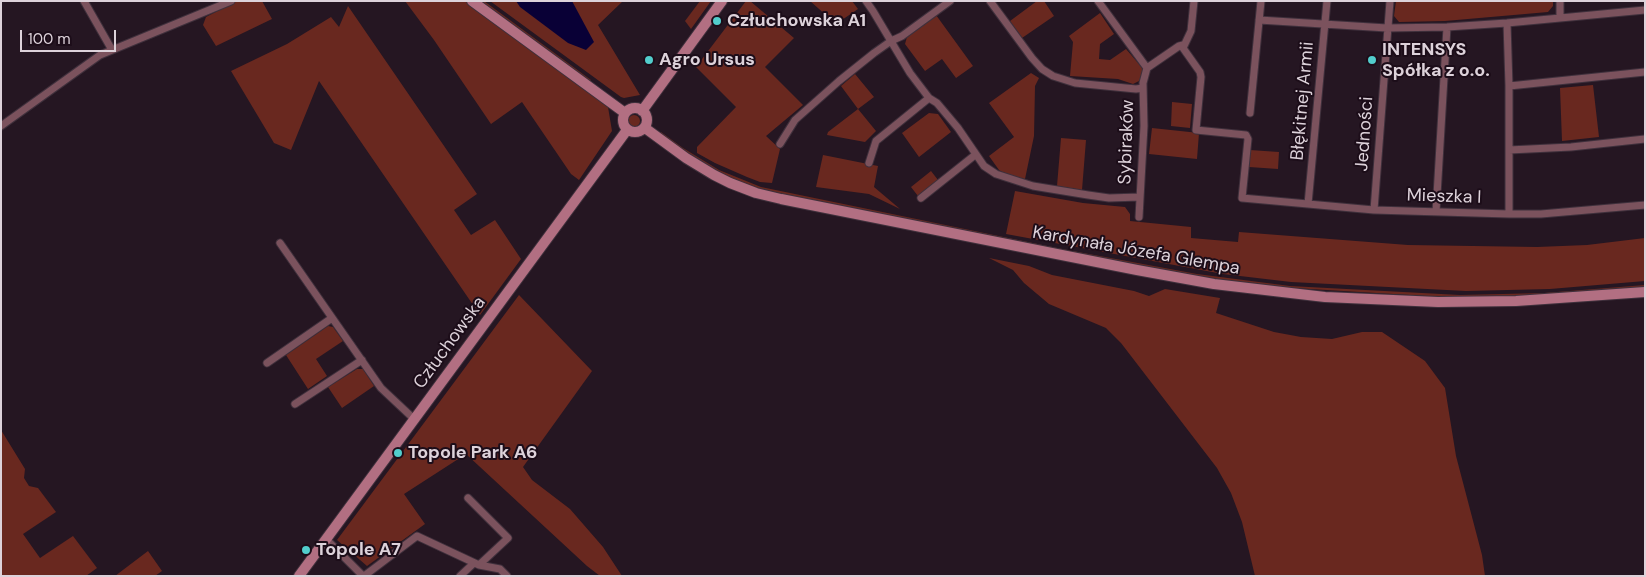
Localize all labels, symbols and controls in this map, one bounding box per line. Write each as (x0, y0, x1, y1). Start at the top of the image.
place label: Człuchowska A1 (727, 10, 866, 32)
marker: Człuchowska A1 (711, 15, 723, 27)
scale bar (22, 20, 119, 52)
text: 100 m (28, 29, 71, 49)
place label: INTENSYS Spółka z o.o. (1382, 39, 1490, 82)
street label: Błękitnej Armii (1287, 41, 1319, 161)
place label: Agro Ursus (659, 49, 755, 71)
marker: Agro Ursus (643, 54, 655, 66)
marker: INTENSYS Spółka z o.o. (1366, 54, 1378, 66)
street label: Jedności (1352, 96, 1378, 172)
street label: Sybiraków (1115, 99, 1139, 185)
street label: Mieszka I (1406, 185, 1482, 209)
street label: Kardynała Józefa Glempa (1031, 222, 1241, 280)
street label: Człuchowska (409, 293, 491, 393)
place label: Topole Park A6 (408, 442, 537, 464)
marker: Topole Park A6 (392, 447, 404, 459)
place label: Topole A7 (316, 539, 401, 561)
marker: Topole A7 (300, 544, 312, 556)

